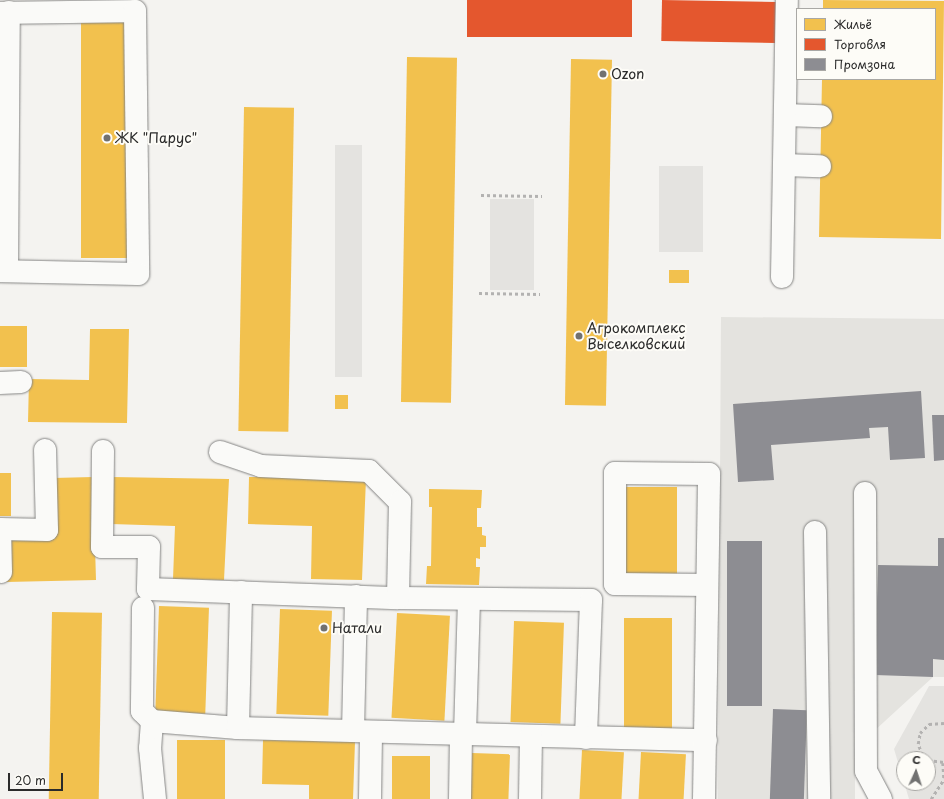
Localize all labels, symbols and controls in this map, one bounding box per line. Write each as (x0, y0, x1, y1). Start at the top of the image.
legend (796, 8, 936, 80)
text: Жильё (834, 15, 872, 33)
text: Торговля (834, 35, 886, 53)
text: Промзона (834, 55, 895, 73)
place label: Ozon (611, 66, 644, 82)
marker: Ozon (598, 69, 608, 79)
place label: ЖК "Парус" (115, 130, 198, 146)
marker: ЖК "Парус" (102, 133, 112, 143)
place label: Агрокомплекс Выселковский (587, 320, 686, 352)
marker: Агрокомплекс Выселковский (574, 331, 584, 341)
place label: Натали (332, 620, 382, 636)
marker: Натали (319, 623, 329, 633)
north arrow (896, 751, 936, 791)
text: С (912, 751, 921, 768)
scale bar (10, 765, 65, 791)
text: 20 m (15, 771, 46, 789)

